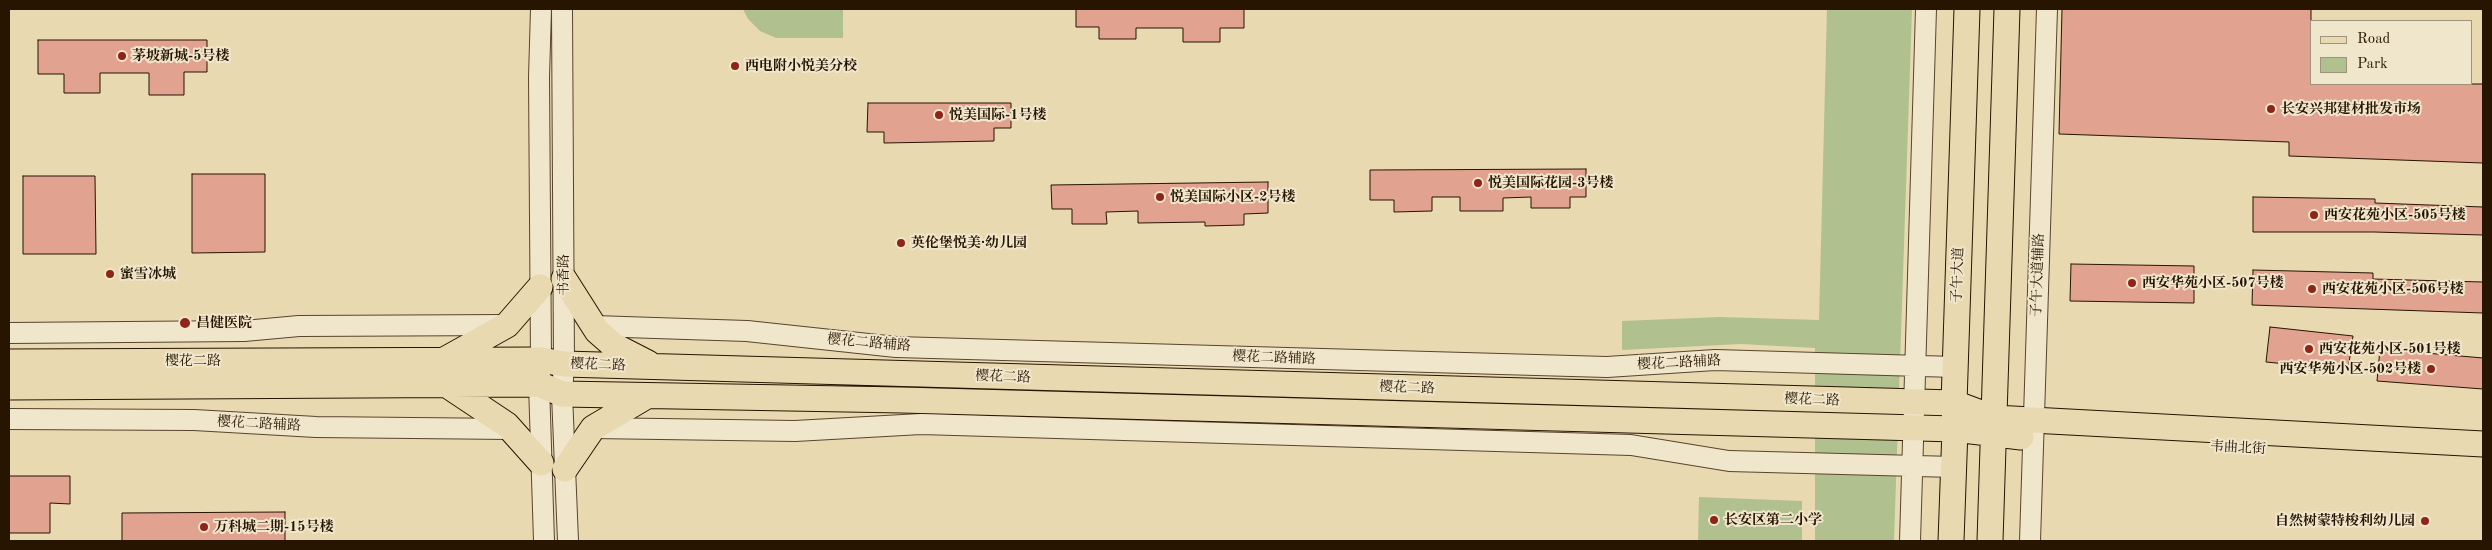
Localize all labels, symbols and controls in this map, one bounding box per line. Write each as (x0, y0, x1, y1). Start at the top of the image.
legend (2310, 20, 2472, 85)
text: Road (2357, 32, 2390, 47)
place label: 茅坡新城-5号楼 (132, 48, 229, 64)
marker: 茅坡新城-5号楼 (116, 50, 128, 62)
text: Park (2357, 57, 2388, 72)
place label: 西电附小悦美分校 (745, 58, 857, 74)
marker: 西电附小悦美分校 (729, 60, 741, 72)
place label: 长安兴邦建材批发市场 (2281, 101, 2421, 117)
marker: 长安兴邦建材批发市场 (2265, 103, 2277, 115)
place label: 悦美国际-1号楼 (949, 107, 1046, 123)
marker: 悦美国际-1号楼 (933, 109, 945, 121)
place label: 悦美国际花园-3号楼 (1488, 175, 1613, 191)
marker: 悦美国际花园-3号楼 (1472, 177, 1484, 189)
place label: 悦美国际小区-2号楼 (1170, 189, 1295, 205)
marker: 悦美国际小区-2号楼 (1154, 191, 1166, 203)
place label: 西安花苑小区-505号楼 (2324, 207, 2466, 223)
marker: 西安花苑小区-505号楼 (2308, 209, 2320, 221)
street label: 子午大道辅路 (2028, 233, 2048, 317)
place label: 英伦堡悦美·幼儿园 (911, 235, 1027, 251)
marker: 英伦堡悦美·幼儿园 (895, 237, 907, 249)
street label: 子午大道 (1949, 247, 1967, 303)
street label: 书香路 (556, 254, 572, 296)
place label: 蜜雪冰城 (120, 266, 176, 282)
marker: 蜜雪冰城 (104, 268, 116, 280)
place label: 西安华苑小区-507号楼 (2142, 275, 2284, 291)
marker: 西安华苑小区-507号楼 (2126, 277, 2138, 289)
place label: 西安花苑小区-506号楼 (2322, 281, 2464, 297)
marker: 西安花苑小区-506号楼 (2306, 283, 2318, 295)
place label: 昌健医院 (196, 315, 252, 331)
marker: 昌健医院 (178, 316, 192, 330)
street label: 樱花二路辅路 (826, 331, 912, 355)
place label: 西安花苑小区-501号楼 (2319, 341, 2461, 357)
marker: 西安花苑小区-501号楼 (2303, 343, 2315, 355)
street label: 樱花二路辅路 (1232, 348, 1316, 368)
street label: 樱花二路辅路 (1637, 352, 1721, 374)
street label: 樱花二路 (165, 353, 221, 369)
street label: 樱花二路 (570, 356, 626, 374)
place label: 西安华苑小区-502号楼 (2279, 361, 2421, 377)
marker: 西安华苑小区-502号楼 (2425, 363, 2437, 375)
street label: 樱花二路 (975, 368, 1031, 386)
street label: 樱花二路 (1379, 379, 1435, 397)
street label: 樱花二路 (1784, 391, 1840, 409)
street label: 樱花二路辅路 (217, 413, 301, 435)
street label: 韦曲北街 (2210, 438, 2266, 458)
place label: 长安区第二小学 (1724, 512, 1822, 528)
place label: 自然树蒙特梭利幼儿园 (2275, 513, 2415, 529)
marker: 长安区第二小学 (1708, 514, 1720, 526)
marker: 自然树蒙特梭利幼儿园 (2419, 515, 2431, 527)
place label: 万科城二期-15号楼 (214, 519, 333, 535)
marker: 万科城二期-15号楼 (198, 521, 210, 533)

